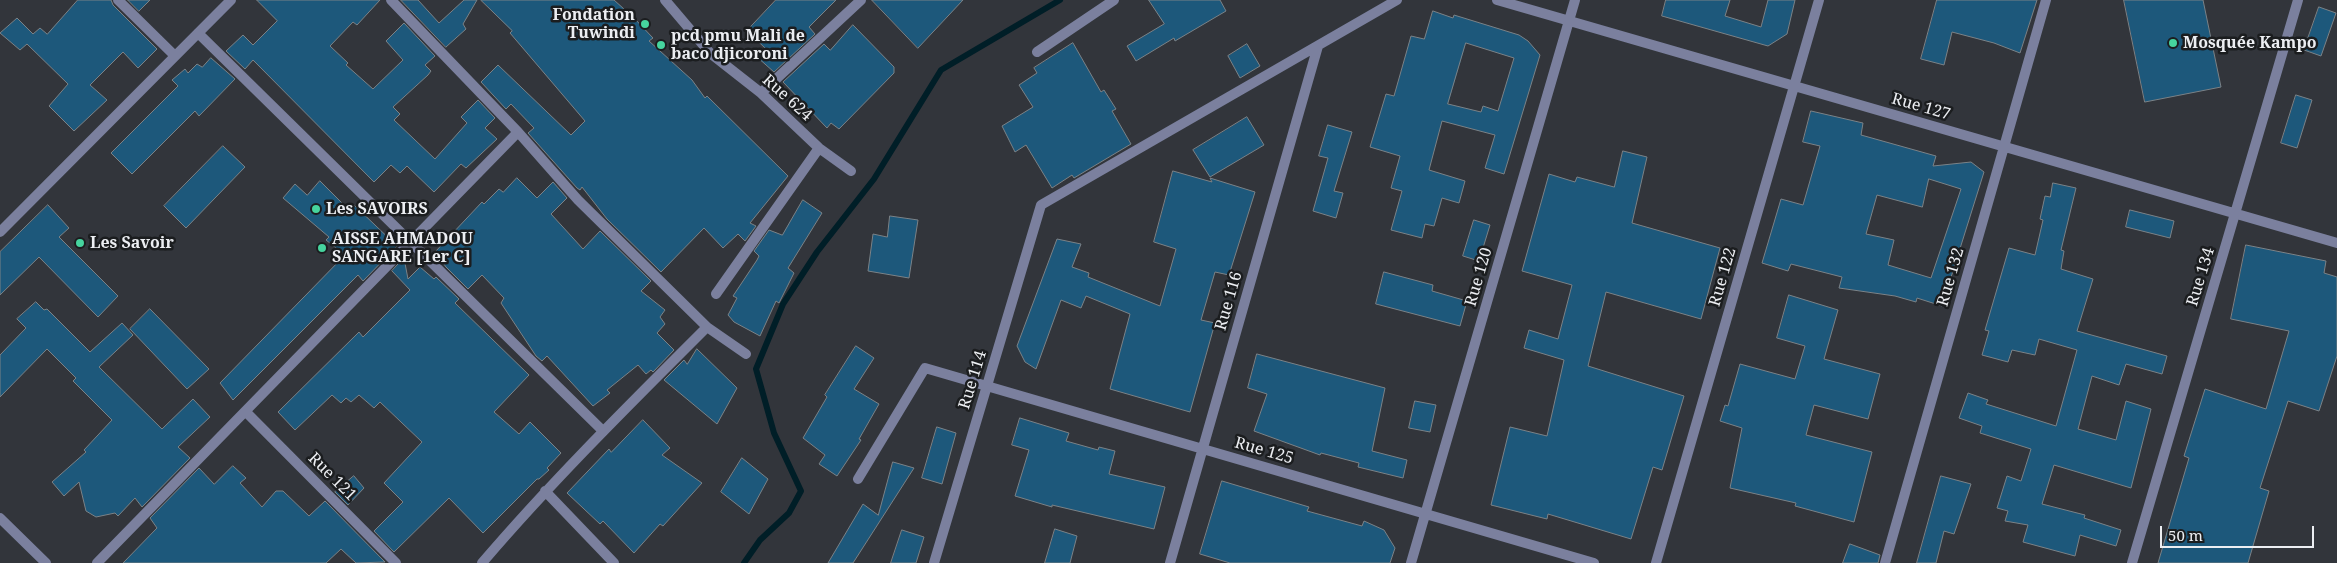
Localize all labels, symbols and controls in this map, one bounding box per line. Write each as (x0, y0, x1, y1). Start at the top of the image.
place label: Fondation Tuwindi (553, 5, 635, 43)
marker: Fondation Tuwindi (639, 18, 651, 30)
place label: pcd pmu Mali de baco djicoroni (671, 26, 805, 64)
place label: Mosquée Kampo (2183, 33, 2317, 53)
marker: Mosquée Kampo (2167, 37, 2179, 49)
marker: pcd pmu Mali de baco djicoroni (655, 39, 667, 51)
street label: Rue 624 (758, 71, 816, 125)
street label: Rue 127 (1889, 89, 1953, 125)
place label: Les SAVOIRS (326, 199, 428, 219)
marker: Les SAVOIRS (310, 203, 322, 215)
place label: AISSE AHMADOU SANGARE [1er C] (332, 229, 473, 267)
place label: Les Savoir (90, 233, 174, 253)
marker: Les Savoir (74, 237, 86, 249)
marker: AISSE AHMADOU SANGARE [1er C] (316, 242, 328, 254)
street label: Rue 120 (1461, 245, 1497, 309)
street label: Rue 122 (1705, 245, 1741, 309)
street label: Rue 132 (1933, 245, 1969, 309)
street label: Rue 134 (2183, 245, 2219, 309)
street label: Rue 116 (1211, 269, 1247, 333)
street label: Rue 114 (955, 348, 991, 412)
street label: Rue 125 (1232, 433, 1296, 469)
street label: Rue 121 (304, 449, 360, 505)
scale bar (2162, 516, 2316, 548)
text: 50 m (2168, 525, 2203, 545)

